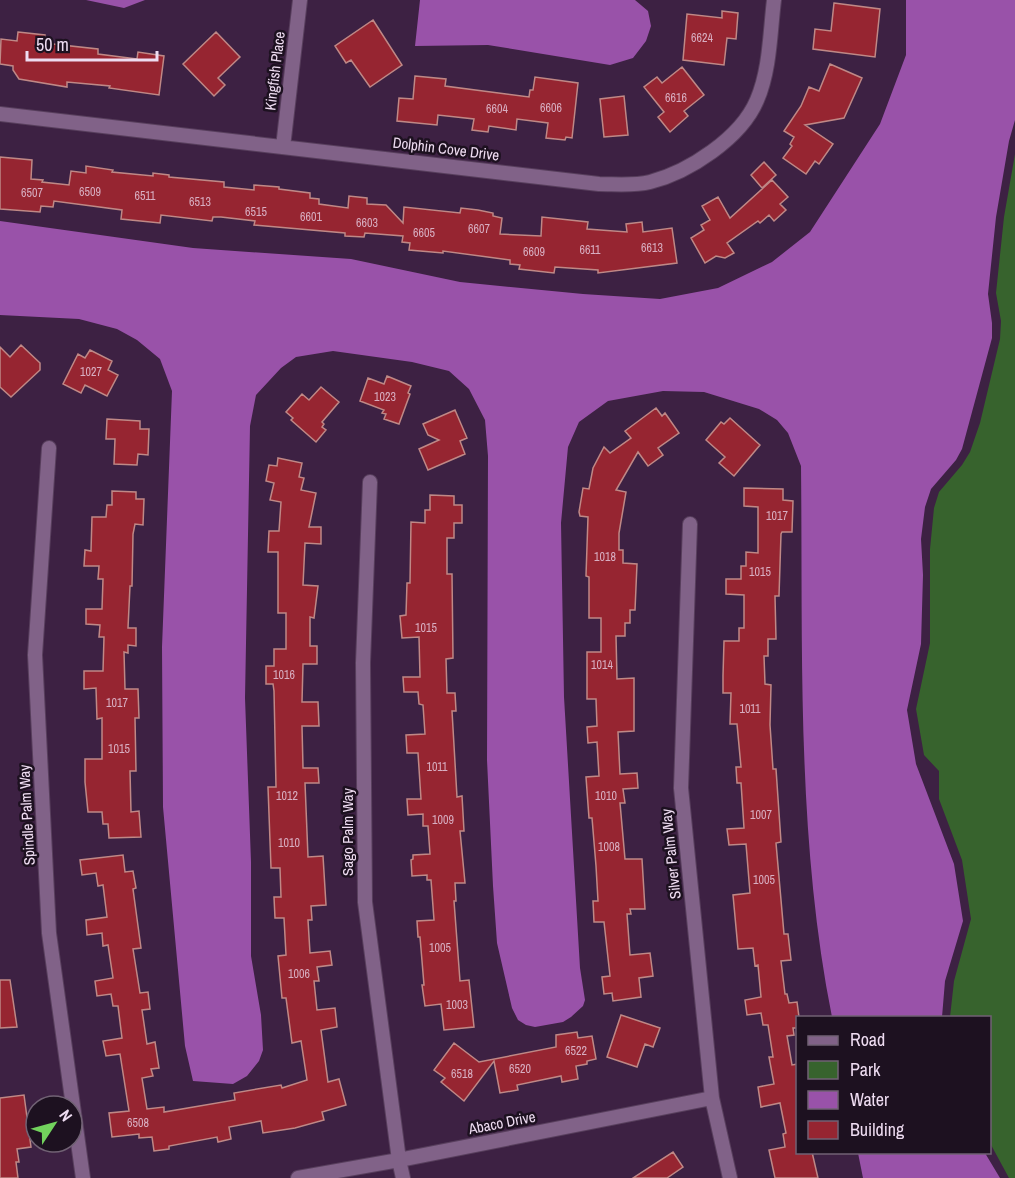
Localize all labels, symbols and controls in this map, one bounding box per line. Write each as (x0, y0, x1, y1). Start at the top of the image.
scale bar (27, 24, 158, 62)
street label: Kingfish Place (259, 30, 290, 112)
house number: 6624 (691, 30, 713, 46)
text: 50 m (36, 32, 69, 57)
house number: 6616 (665, 90, 687, 106)
house number: 6606 (540, 100, 562, 116)
house number: 6604 (486, 101, 508, 117)
street label: Dolphin Cove Drive (392, 132, 501, 165)
house number: 6509 (79, 184, 101, 200)
house number: 6507 (21, 185, 43, 201)
house number: 6511 (134, 188, 156, 204)
house number: 6513 (189, 194, 211, 210)
house number: 6515 (245, 204, 267, 220)
house number: 6601 (300, 209, 322, 225)
house number: 6603 (356, 215, 378, 231)
house number: 6607 (468, 221, 490, 237)
house number: 6605 (413, 225, 435, 241)
house number: 6613 (641, 240, 663, 256)
house number: 6611 (579, 242, 601, 258)
house number: 6609 (523, 244, 545, 260)
house number: 1027 (80, 364, 102, 380)
house number: 1023 (374, 389, 396, 405)
house number: 1017 (766, 508, 788, 524)
house number: 1018 (594, 549, 616, 565)
house number: 1015 (749, 564, 771, 580)
house number: 1015 (415, 620, 437, 636)
house number: 1014 (591, 657, 613, 673)
house number: 1016 (273, 667, 295, 683)
house number: 1017 (106, 695, 128, 711)
house number: 1011 (739, 701, 761, 717)
house number: 1015 (108, 741, 130, 757)
house number: 1011 (426, 759, 448, 775)
street label: Spindle Palm Way (13, 763, 40, 866)
street label: Sago Palm Way (337, 787, 358, 876)
house number: 1012 (276, 788, 298, 804)
house number: 1010 (595, 788, 617, 804)
street label: Silver Palm Way (655, 807, 686, 900)
house number: 1007 (750, 807, 772, 823)
house number: 1009 (432, 812, 454, 828)
house number: 1010 (278, 835, 300, 851)
house number: 1008 (598, 839, 620, 855)
house number: 1005 (753, 872, 775, 888)
house number: 1005 (429, 940, 451, 956)
house number: 1006 (288, 966, 310, 982)
house number: 1003 (446, 997, 468, 1013)
legend (796, 1016, 991, 1154)
text: Road (850, 1027, 885, 1052)
house number: 6522 (565, 1043, 587, 1059)
text: Park (850, 1057, 881, 1082)
house number: 6520 (509, 1061, 531, 1077)
house number: 6518 (451, 1066, 473, 1082)
text: Water (850, 1087, 889, 1112)
north arrow (24, 1094, 84, 1154)
text: N (54, 1105, 78, 1125)
street label: Abaco Drive (466, 1106, 537, 1139)
house number: 6508 (127, 1115, 149, 1131)
text: Building (850, 1117, 905, 1142)

